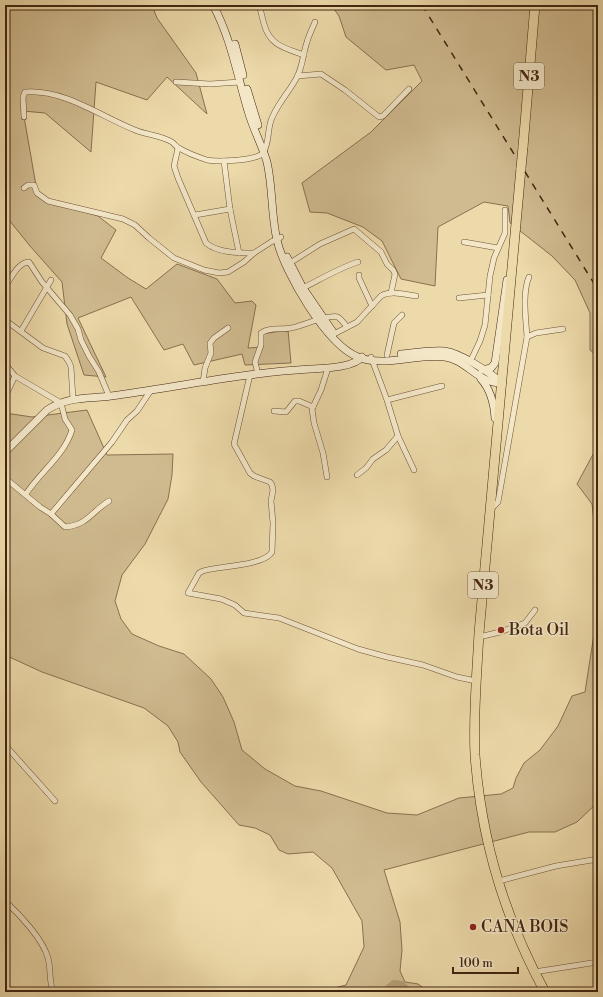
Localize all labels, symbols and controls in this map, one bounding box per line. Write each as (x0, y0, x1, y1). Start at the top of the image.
road number: N3 (514, 63, 544, 89)
road number: N3 (468, 572, 498, 598)
place label: Bota Oil (508, 620, 569, 640)
marker: Bota Oil (496, 625, 506, 635)
place label: CANA BOIS (481, 917, 568, 937)
marker: CANA BOIS (468, 922, 478, 932)
scale bar (453, 949, 518, 975)
text: 100 m (459, 956, 493, 971)

